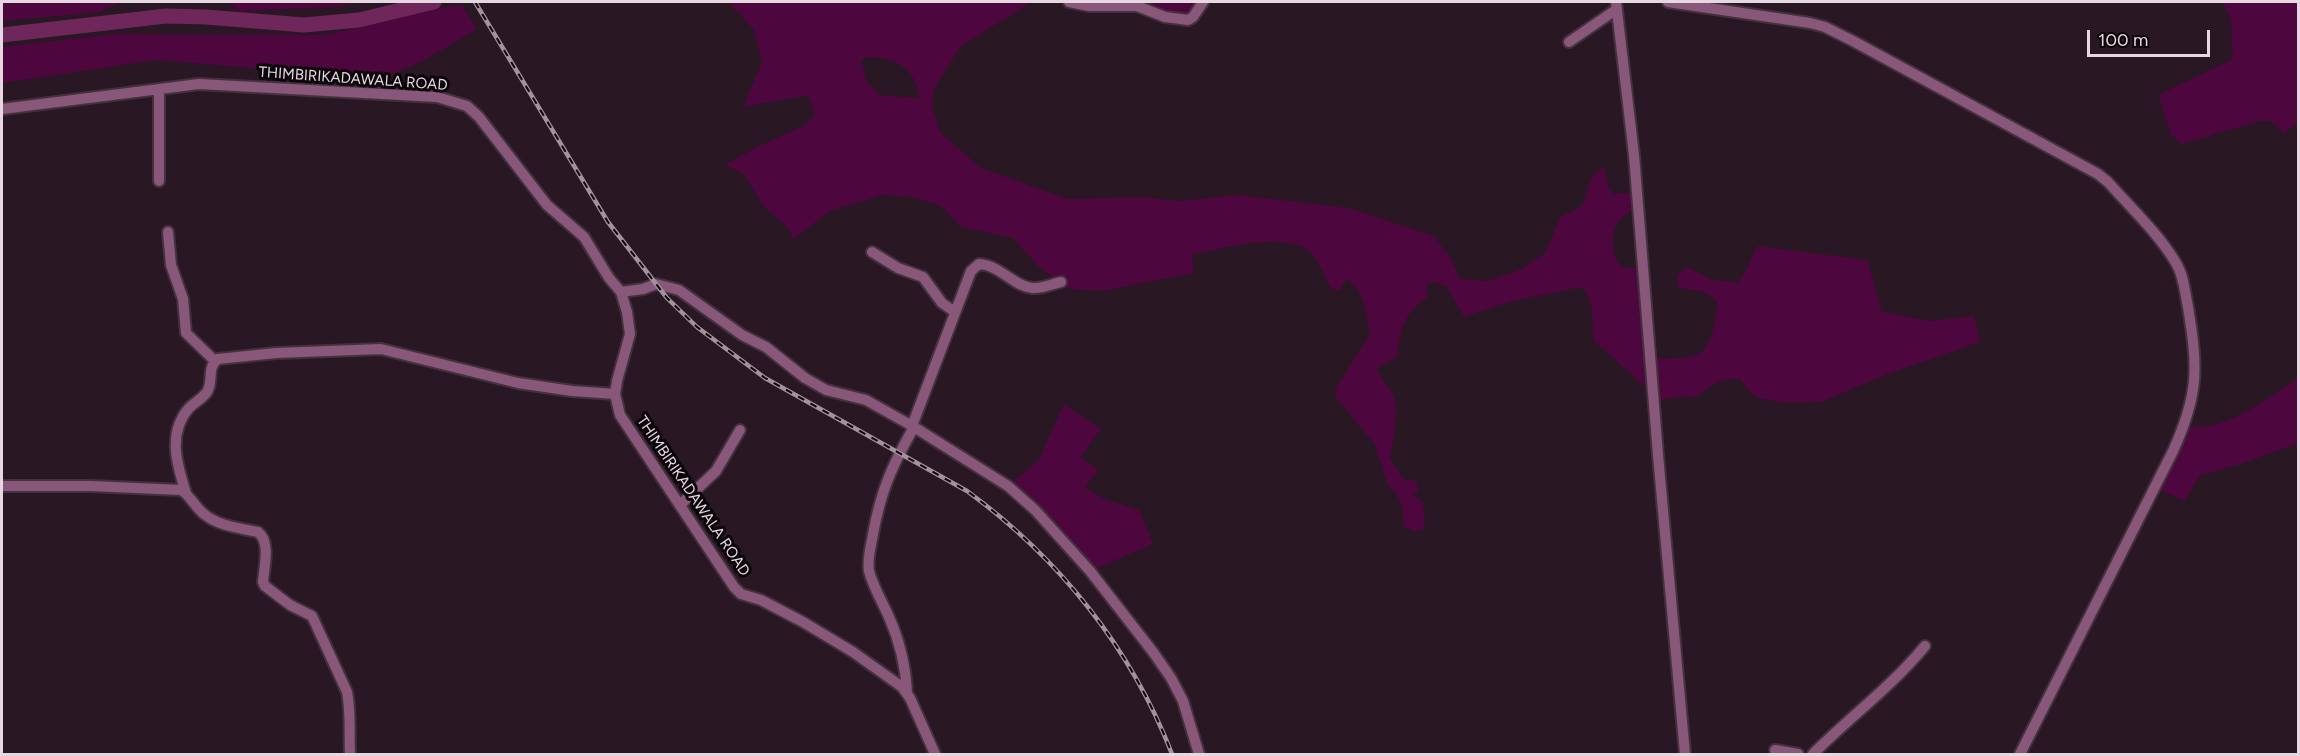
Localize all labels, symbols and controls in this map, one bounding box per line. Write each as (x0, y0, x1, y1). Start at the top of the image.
scale bar (2090, 18, 2213, 56)
text: 100 m (2098, 29, 2148, 51)
street label: THIMBIRIKADAWALA ROAD (258, 63, 448, 95)
street label: THIMBIRIKADAWALA ROAD (633, 412, 753, 580)

